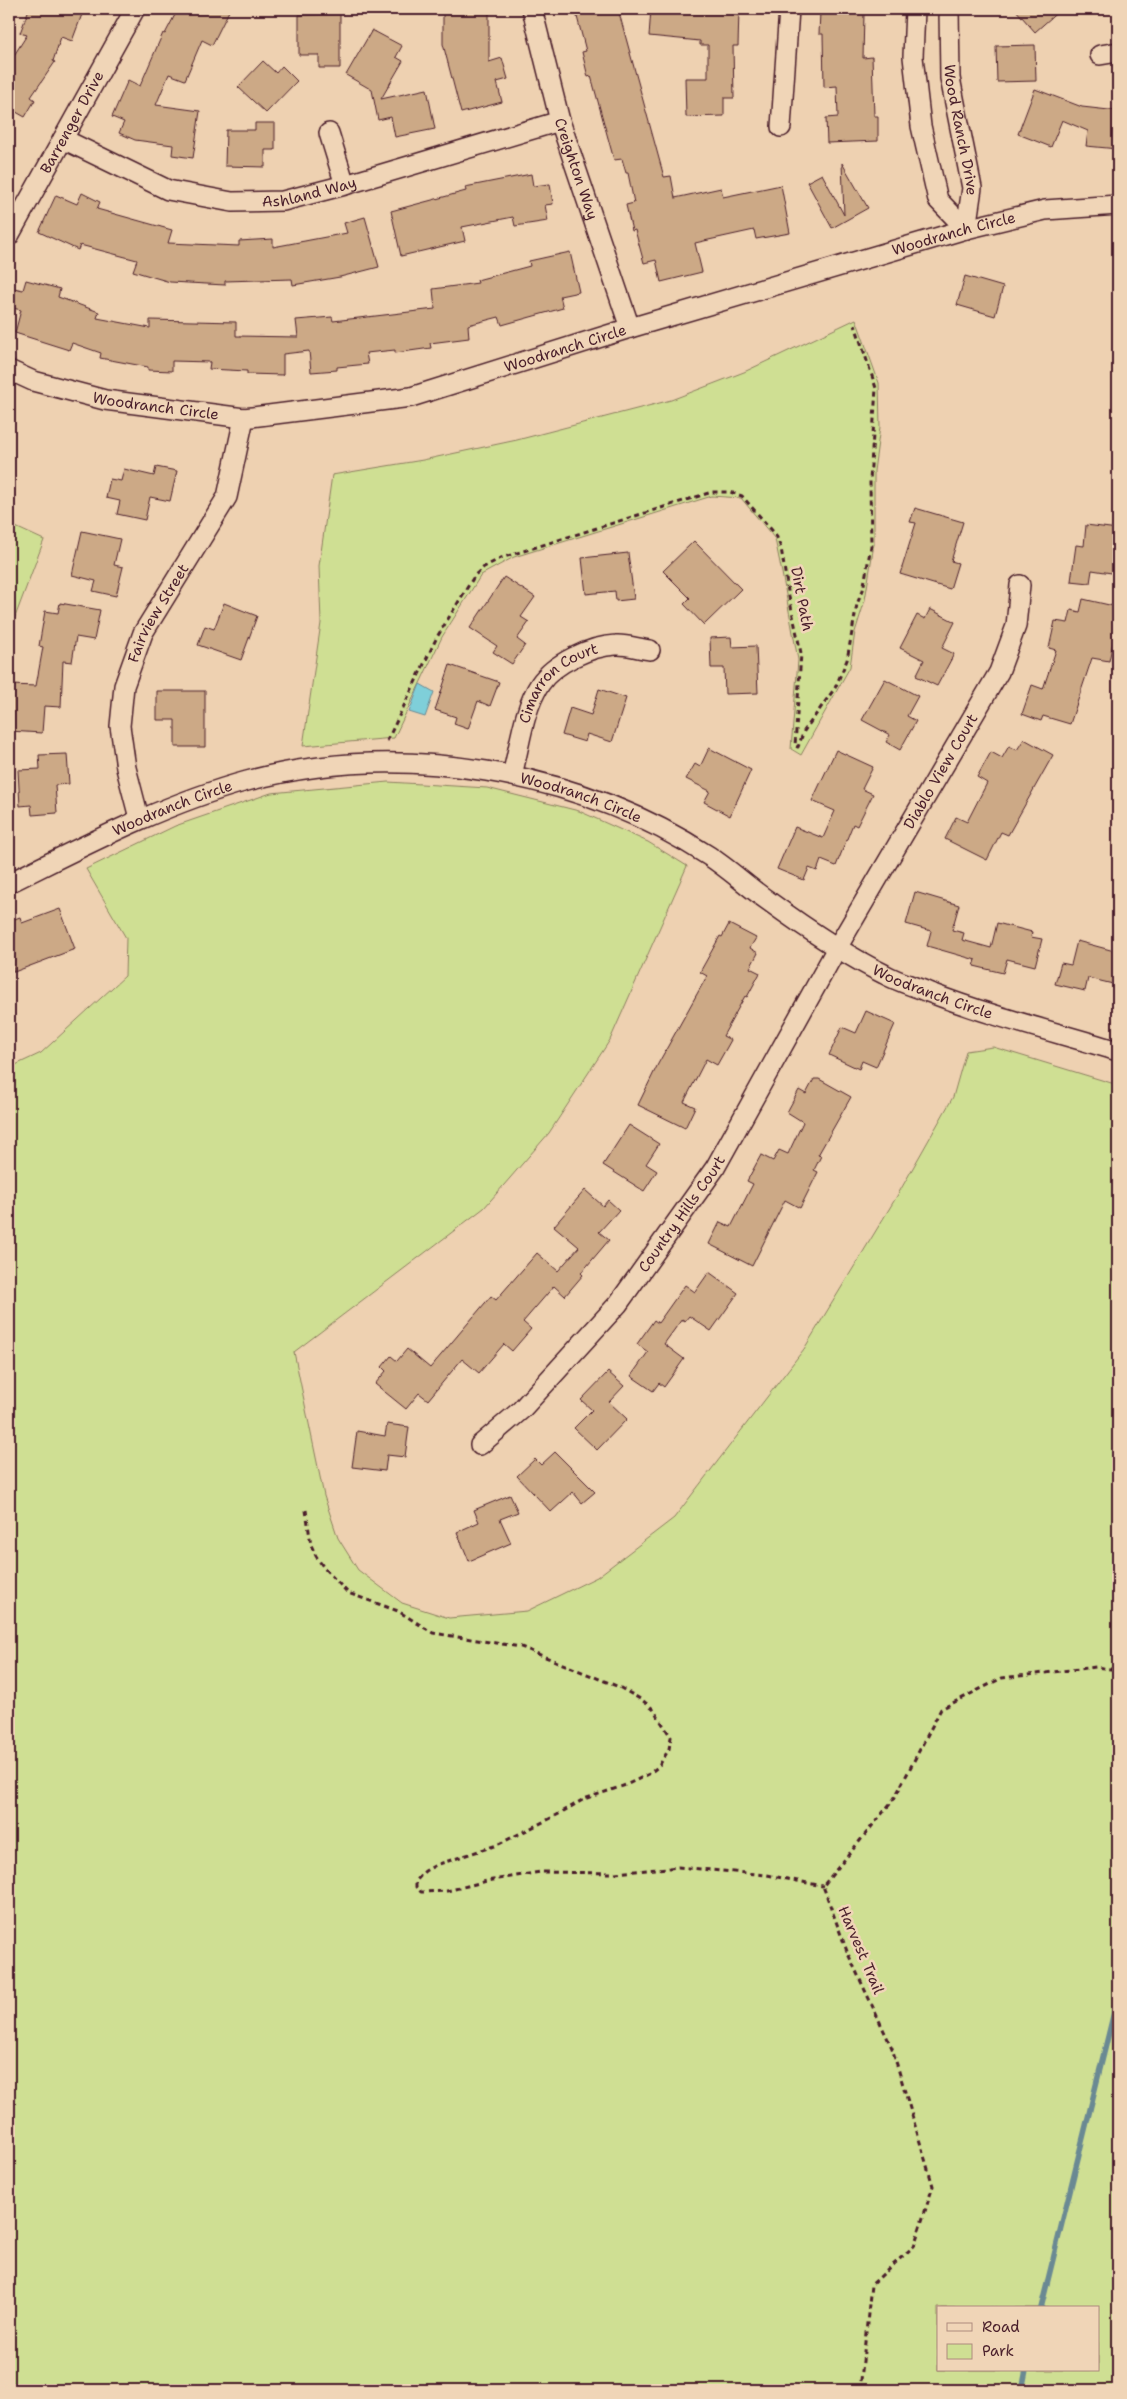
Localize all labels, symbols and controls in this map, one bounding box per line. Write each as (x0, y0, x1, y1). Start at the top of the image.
street label: Wood Ranch Drive (940, 64, 982, 197)
street label: Barrenger Drive (36, 67, 109, 177)
street label: Creighton Way (550, 115, 603, 223)
street label: Ashland Way (262, 172, 359, 211)
street label: Woodranch Circle (889, 207, 1017, 260)
street label: Woodranch Circle (501, 320, 629, 377)
street label: Woodranch Circle (90, 387, 220, 425)
street label: Fairview Street (123, 560, 193, 665)
street label: Dirt Path (786, 565, 818, 633)
street label: Cimarron Court (514, 638, 600, 726)
street label: Diablo View Court (899, 710, 982, 833)
street label: Woodranch Circle (518, 768, 645, 828)
street label: Woodranch Circle (109, 776, 235, 841)
street label: Woodranch Circle (869, 960, 995, 1024)
street label: Country Hills Court (634, 1152, 730, 1276)
street label: Harvest Trail (833, 1903, 889, 1998)
legend (937, 2306, 1100, 2372)
text: Road (982, 2317, 1020, 2337)
text: Park (982, 2341, 1014, 2361)

